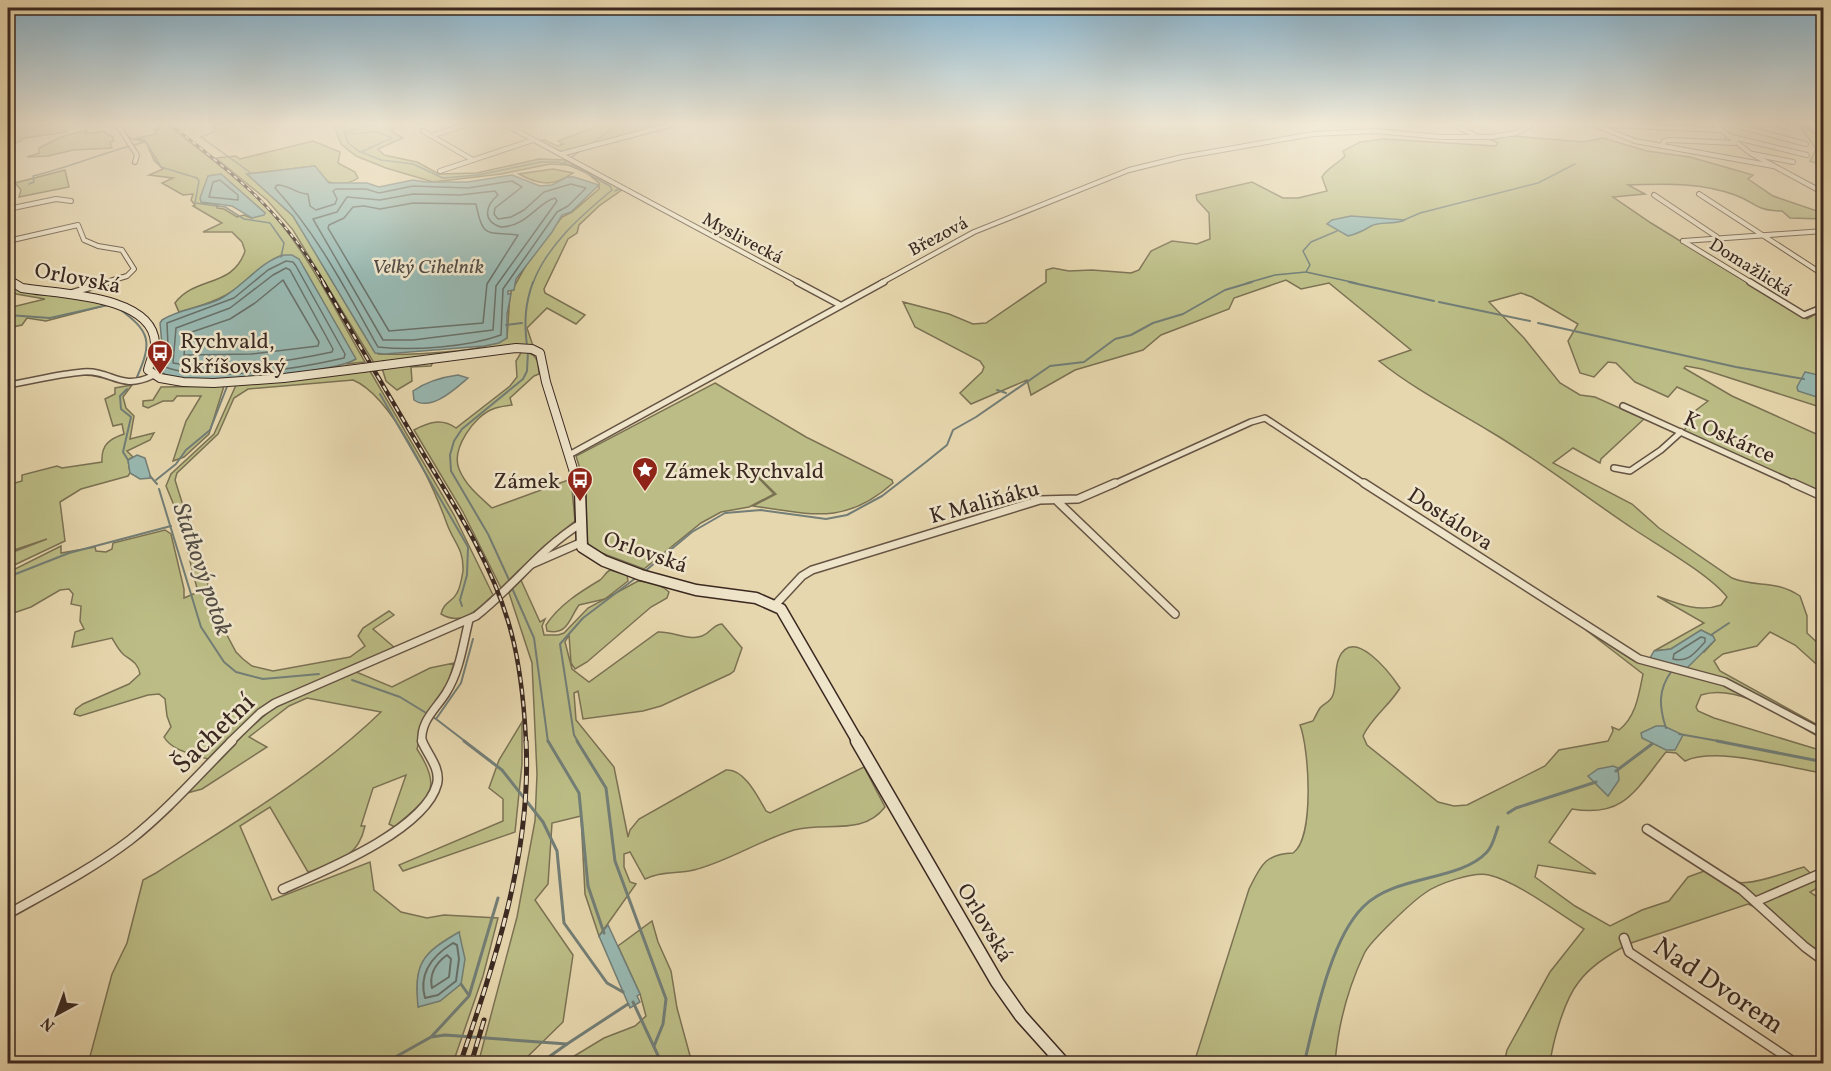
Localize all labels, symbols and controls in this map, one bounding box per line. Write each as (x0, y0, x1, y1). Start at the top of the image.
street label: Myslivecká (697, 208, 787, 271)
street label: Březová (905, 211, 973, 263)
street label: Domažlická (1704, 233, 1797, 304)
water label: Velký Cihelník (372, 254, 484, 282)
street label: Orlovská (32, 256, 123, 303)
place label: Rychvald, Skříšovský (180, 327, 286, 383)
bus stop icon: Rychvald, Skříšovský (145, 338, 175, 376)
street label: K Oskárce (1678, 404, 1780, 472)
place icon: Zámek Rychvald (630, 455, 660, 493)
place label: Zámek Rychvald (664, 457, 824, 488)
bus stop icon: Zámek (565, 465, 595, 503)
place label: Zámek (493, 467, 560, 498)
street label: K Maliňáku (926, 474, 1043, 533)
street label: Dostálova (1401, 481, 1499, 559)
water label: Statkový potok (162, 499, 240, 641)
street label: Orlovská (599, 524, 692, 582)
street label: Šachetní (164, 685, 264, 784)
street label: Orlovská (948, 878, 1020, 969)
street label: Nad Dvorem (1645, 929, 1791, 1044)
north arrow (27, 984, 87, 1044)
text: N (37, 1011, 60, 1036)

